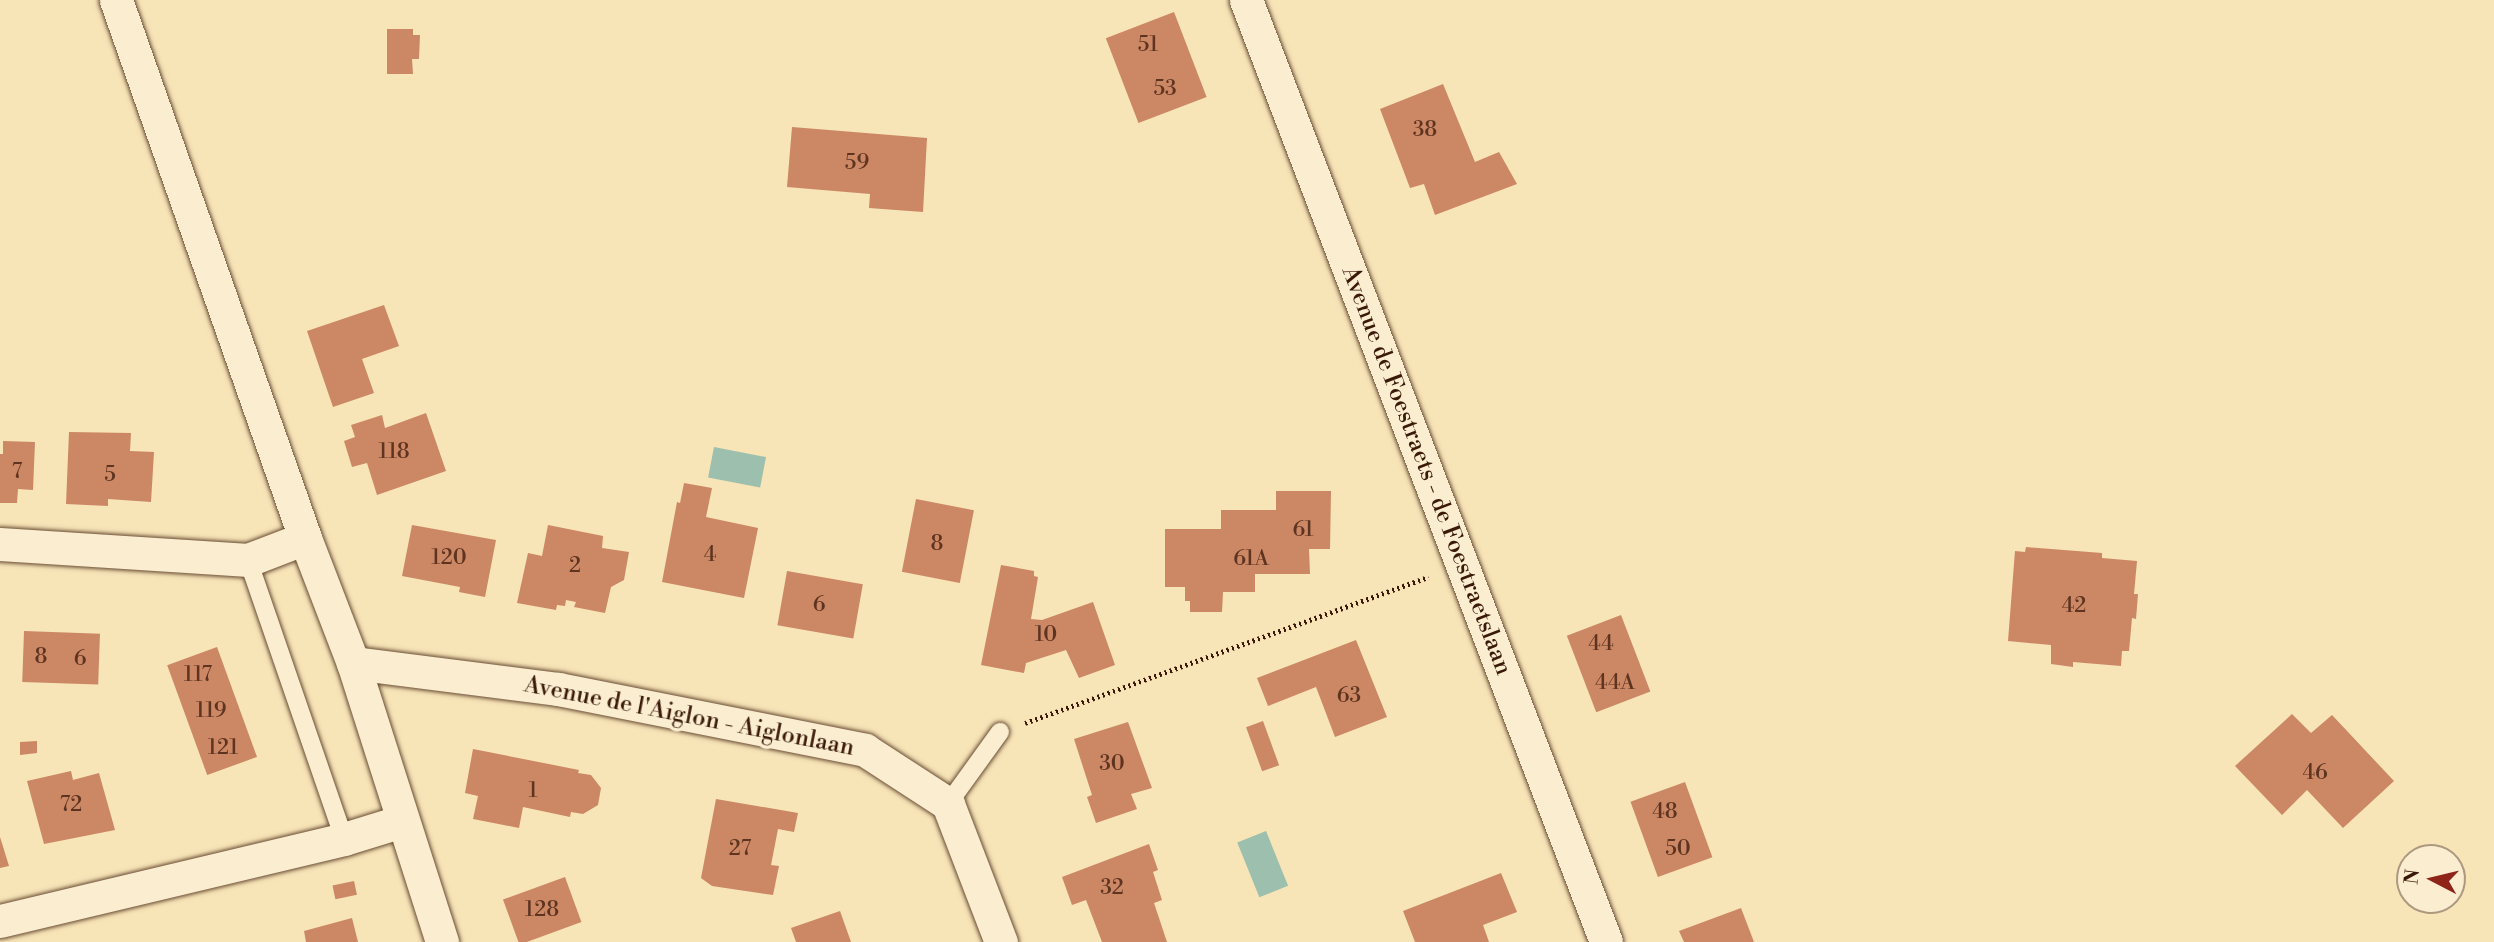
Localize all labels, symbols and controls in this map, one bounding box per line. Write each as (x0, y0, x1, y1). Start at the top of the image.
house number: 51 (1138, 32, 1158, 58)
house number: 53 (1153, 76, 1177, 102)
house number: 38 (1413, 117, 1437, 143)
house number: 59 (845, 150, 869, 176)
street label: Avenue de Foestraets - de Foestraetslaan (1335, 263, 1517, 679)
house number: 118 (378, 439, 410, 465)
house number: 7 (12, 459, 22, 485)
house number: 5 (104, 462, 116, 488)
house number: 61 (1292, 517, 1314, 543)
house number: 8 (931, 531, 943, 557)
house number: 4 (704, 542, 716, 568)
house number: 120 (431, 545, 467, 571)
house number: 61A (1233, 546, 1269, 572)
house number: 2 (569, 553, 581, 579)
house number: 6 (813, 592, 825, 618)
house number: 42 (2062, 593, 2086, 619)
house number: 10 (1035, 622, 1057, 648)
house number: 44 (1588, 631, 1614, 657)
house number: 8 (35, 644, 47, 670)
house number: 6 (74, 646, 86, 672)
house number: 117 (184, 662, 212, 688)
house number: 44A (1595, 670, 1635, 696)
street label: Avenue de l'Aiglon - Aiglonlaan (521, 671, 857, 763)
house number: 63 (1337, 683, 1361, 709)
house number: 119 (196, 698, 226, 724)
house number: 121 (208, 735, 238, 761)
house number: 30 (1099, 751, 1125, 777)
house number: 46 (2302, 760, 2328, 786)
house number: 1 (528, 778, 538, 804)
house number: 72 (60, 792, 82, 818)
house number: 48 (1652, 799, 1678, 825)
house number: 27 (729, 836, 751, 862)
house number: 50 (1665, 836, 1691, 862)
north arrow (2396, 844, 2466, 914)
text: N (2399, 868, 2425, 886)
house number: 32 (1100, 875, 1124, 901)
house number: 128 (525, 897, 559, 923)

